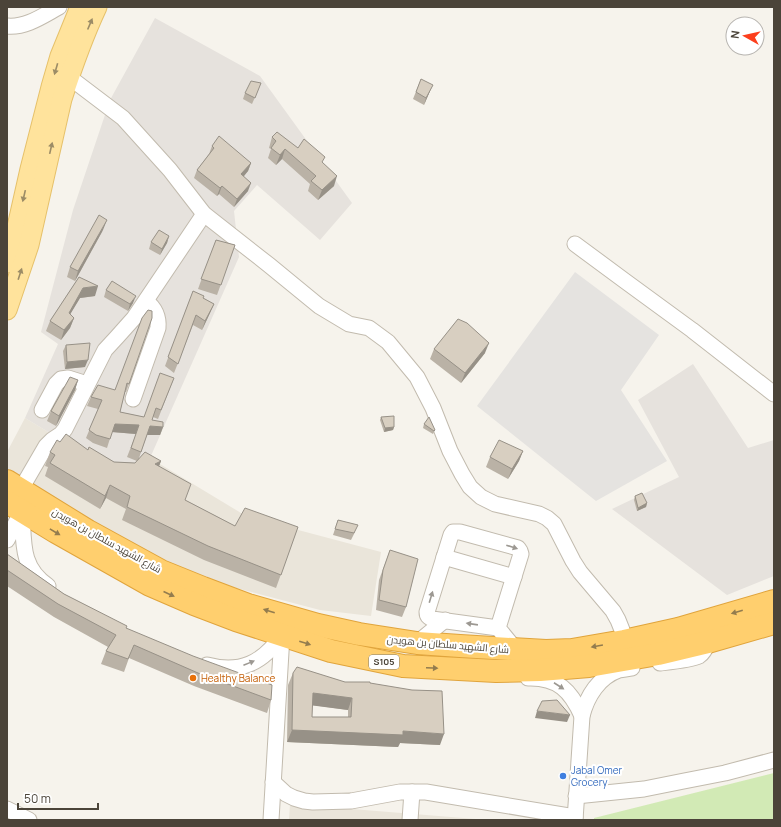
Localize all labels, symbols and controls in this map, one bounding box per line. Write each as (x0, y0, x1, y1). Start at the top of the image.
north arrow (725, 16, 765, 56)
one-way arrow (87, 17, 93, 29)
text: N (727, 29, 743, 39)
one-way arrow (53, 64, 59, 76)
one-way arrow (49, 141, 55, 154)
one-way arrow (21, 189, 27, 202)
one-way arrow (17, 267, 23, 279)
street label: شارع الشهيد سلطان بن هويدن (50, 504, 164, 576)
one-way arrow (49, 528, 61, 535)
one-way arrow (507, 544, 519, 550)
one-way arrow (428, 590, 434, 602)
one-way arrow (164, 591, 176, 597)
one-way arrow (263, 608, 275, 614)
one-way arrow (730, 609, 742, 615)
one-way arrow (466, 621, 478, 627)
street label: شارع الشهيد سلطان بن هويدن (386, 632, 510, 656)
one-way arrow (299, 640, 311, 646)
one-way arrow (591, 643, 603, 649)
road number: S105 (369, 655, 399, 669)
one-way arrow (244, 660, 256, 666)
one-way arrow (426, 664, 438, 671)
place label: Healthy Balance (201, 671, 276, 685)
marker: Healthy Balance (188, 673, 198, 683)
one-way arrow (554, 682, 564, 690)
place label: Jabal Omer Grocery (571, 763, 623, 789)
marker: Jabal Omer Grocery (558, 771, 568, 781)
scale bar (18, 785, 98, 811)
text: 50 m (24, 790, 51, 807)

